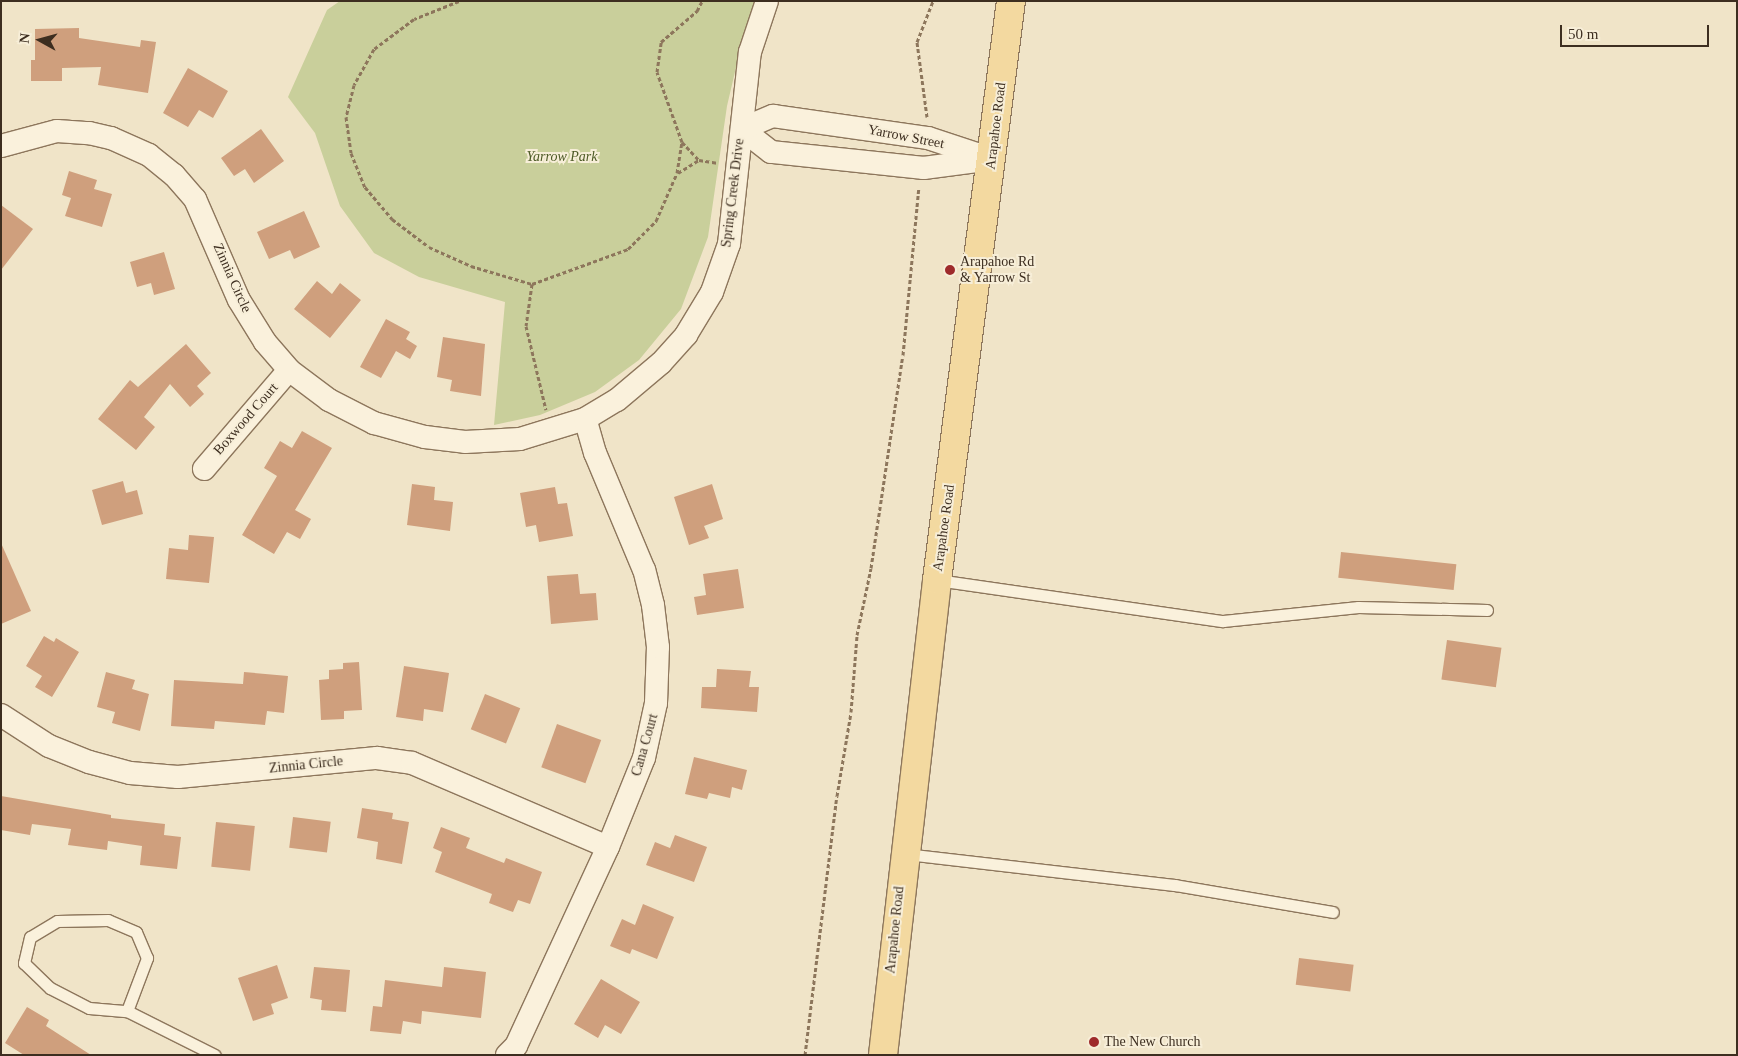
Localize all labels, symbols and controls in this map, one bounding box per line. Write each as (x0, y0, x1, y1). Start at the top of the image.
north arrow (15, 15, 65, 65)
scale bar (1563, 15, 1712, 47)
text: 50 m (1568, 26, 1598, 42)
text: N (17, 32, 33, 44)
street label: Arapahoe Road (982, 82, 1010, 170)
street label: Yarrow Street (866, 121, 946, 153)
street label: Spring Creek Drive (718, 138, 748, 248)
park label: Yarrow Park (527, 149, 597, 165)
street label: Zinnia Circle (209, 241, 255, 315)
place label: Arapahoe Rd & Yarrow St (960, 254, 1034, 286)
marker: Arapahoe Rd & Yarrow St (944, 264, 956, 276)
street label: Boxwood Court (210, 380, 282, 458)
street label: Arapahoe Road (930, 484, 958, 572)
street label: Cana Court (628, 712, 662, 778)
street label: Zinnia Circle (268, 753, 344, 777)
street label: Arapahoe Road (882, 886, 908, 974)
place label: The New Church (1104, 1034, 1200, 1050)
marker: The New Church (1088, 1036, 1100, 1048)

